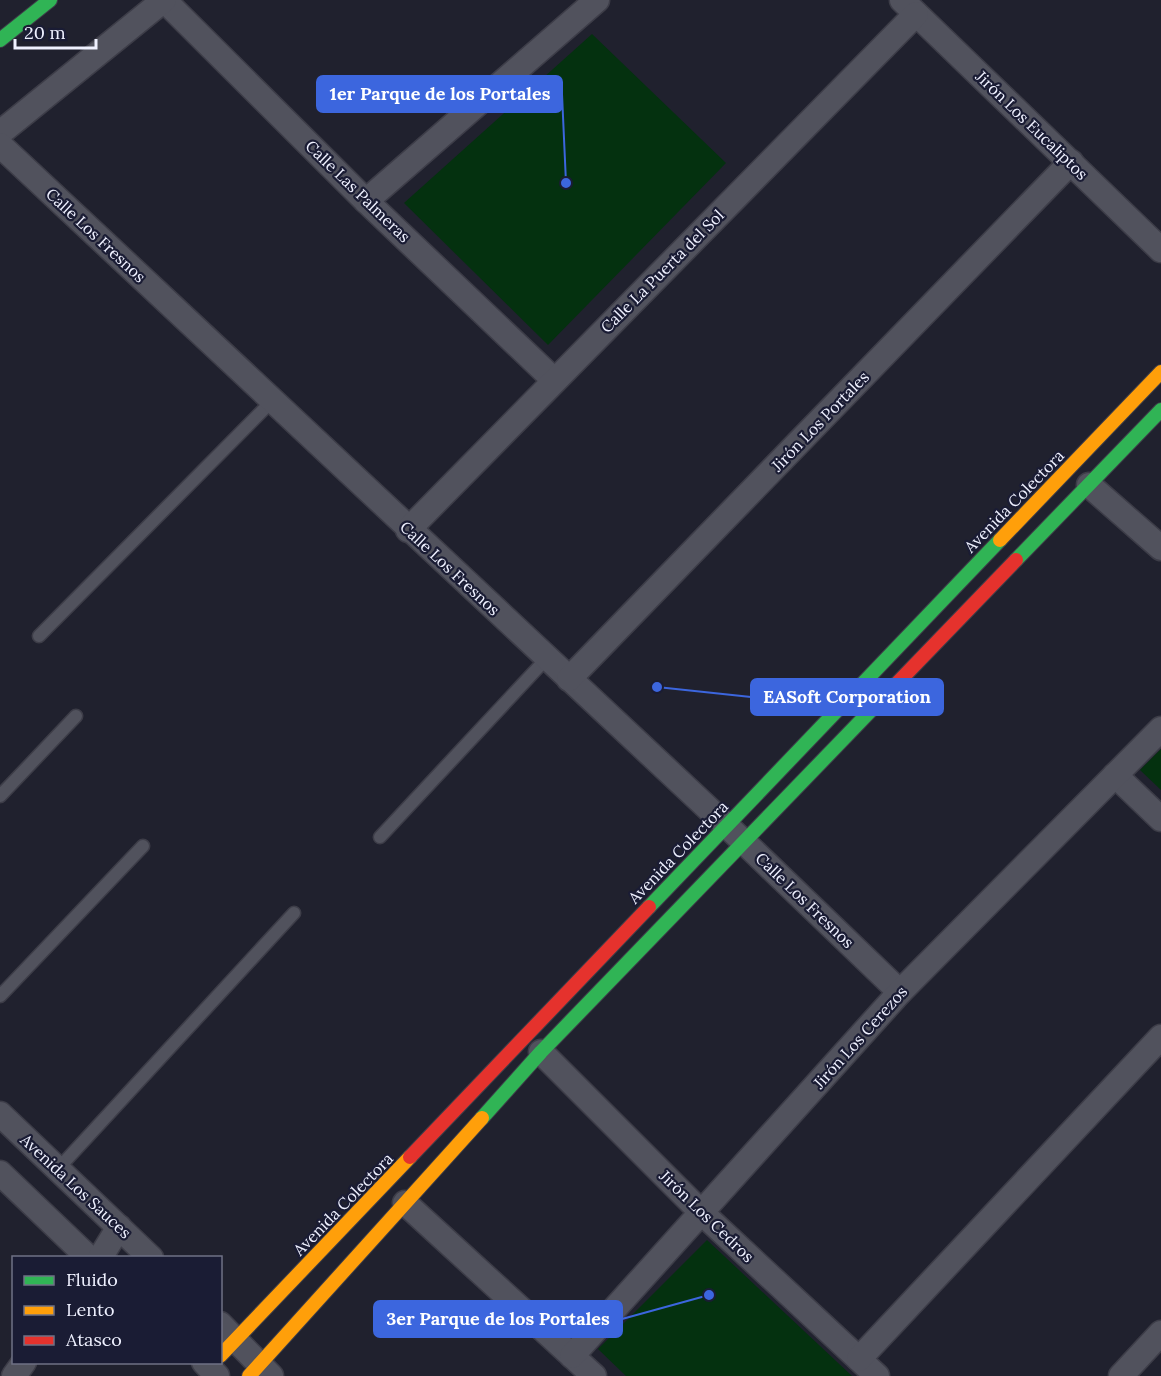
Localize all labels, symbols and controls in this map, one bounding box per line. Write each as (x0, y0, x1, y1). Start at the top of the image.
scale bar (15, 12, 96, 50)
text: 20 m (24, 21, 66, 44)
street label: Jirón Los Eucaliptos (971, 66, 1092, 184)
callout: 1er Parque de los Portales (317, 76, 562, 112)
text: 1er Parque de los Portales (330, 82, 551, 105)
street label: Calle Las Palmeras (301, 136, 415, 246)
street label: Calle Los Fresnos (42, 184, 150, 286)
street label: Calle La Puerta del Sol (596, 205, 728, 337)
street label: Jirón Los Portales (766, 367, 873, 476)
street label: Avenida Colectora (959, 445, 1068, 557)
street label: Calle Los Fresnos (396, 517, 504, 619)
callout: EASoft Corporation (751, 679, 943, 715)
text: EASoft Corporation (763, 685, 932, 708)
street label: Avenida Colectora (623, 796, 732, 908)
street label: Calle Los Fresnos (752, 848, 858, 952)
street label: Jirón Los Cerezos (808, 982, 911, 1093)
street label: Avenida Los Sauces (16, 1129, 136, 1242)
street label: Avenida Colectora (288, 1148, 397, 1260)
street label: Jirón Los Cedros (655, 1165, 758, 1266)
legend (12, 1256, 222, 1364)
text: Fluido (66, 1268, 118, 1291)
text: Lento (66, 1298, 114, 1321)
callout: 3er Parque de los Portales (374, 1301, 622, 1337)
text: 3er Parque de los Portales (386, 1307, 610, 1330)
text: Atasco (65, 1328, 122, 1351)

